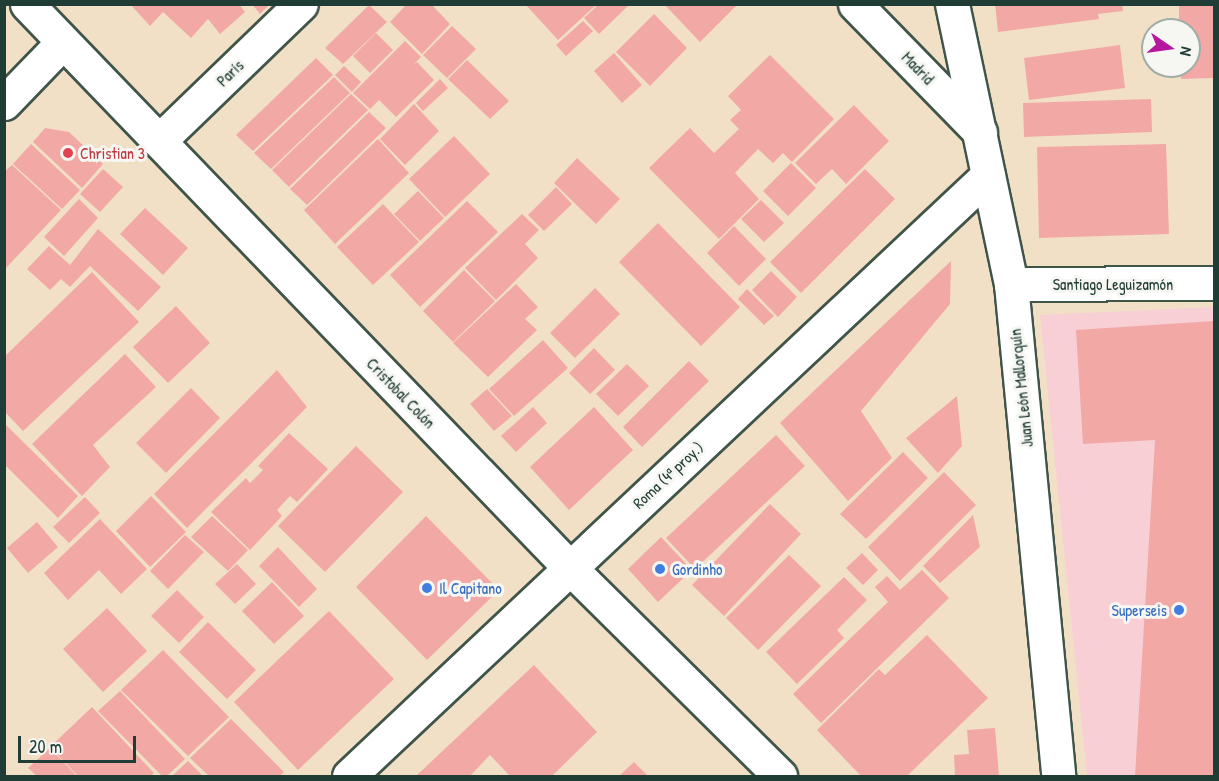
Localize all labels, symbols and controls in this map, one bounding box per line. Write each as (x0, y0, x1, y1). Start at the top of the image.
north arrow (1141, 18, 1201, 78)
text: N (1175, 45, 1198, 58)
street label: Madrid (898, 48, 938, 88)
street label: París (213, 56, 247, 90)
place label: Christian 3 (80, 143, 145, 163)
marker: Christian 3 (61, 146, 75, 160)
street label: Santiago Leguizamón (1053, 274, 1173, 294)
street label: Juan León Mallorquín (1005, 328, 1037, 448)
street label: Cristobal Colón (363, 354, 439, 432)
street label: Roma (4ª proy.) (629, 437, 707, 513)
place label: Gordinho (672, 559, 723, 579)
marker: Gordinho (653, 562, 667, 576)
place label: Il Capitano (439, 578, 502, 598)
marker: Il Capitano (420, 581, 434, 595)
place label: Superseis (1112, 600, 1167, 620)
marker: Superseis (1172, 603, 1186, 617)
scale bar (21, 724, 140, 762)
text: 20 m (29, 734, 62, 759)

